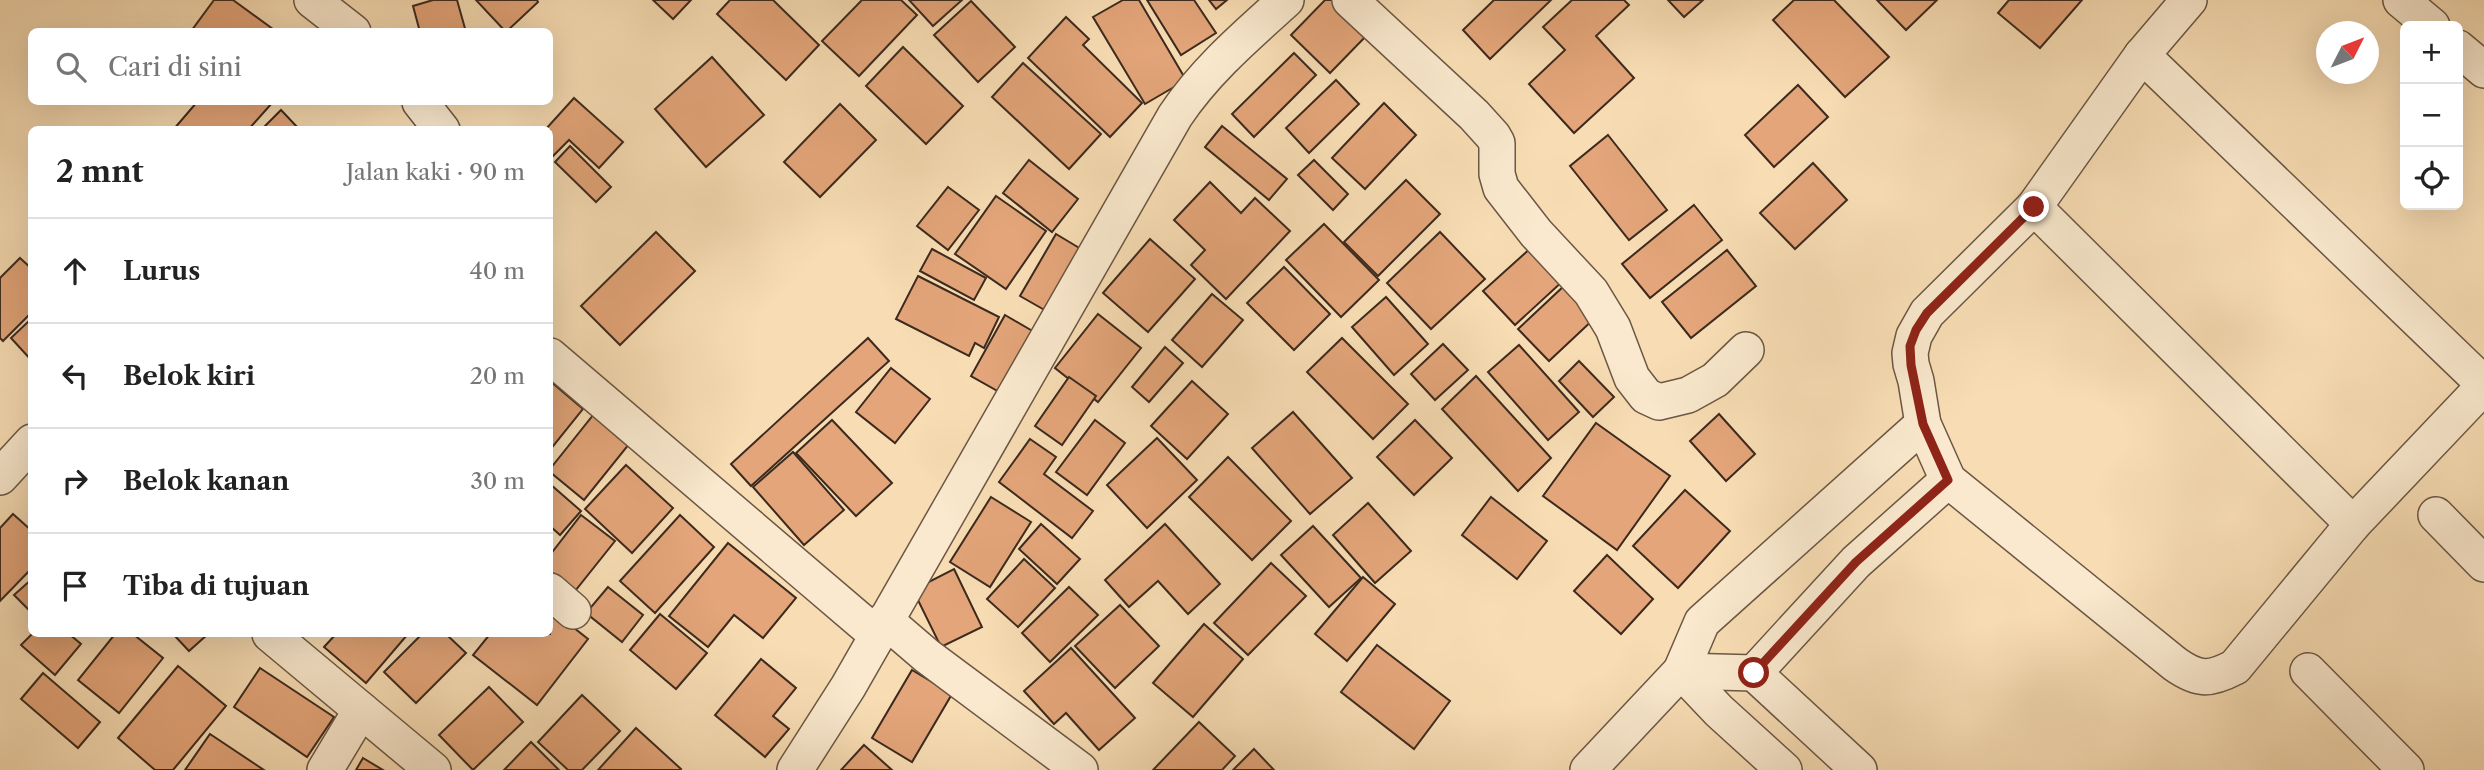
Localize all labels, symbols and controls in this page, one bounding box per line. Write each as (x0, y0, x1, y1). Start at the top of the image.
north arrow (2316, 21, 2379, 84)
map controls (2400, 21, 2463, 210)
button: + (2400, 21, 2463, 84)
search box (28, 28, 553, 105)
icon: search (52, 48, 90, 86)
text: Cari di sini (108, 51, 242, 83)
button: − (2400, 84, 2463, 147)
button: locate (2400, 147, 2463, 210)
text: 2 mnt (56, 153, 144, 190)
text: Jalan kaki · 90 m (346, 158, 525, 186)
route end (2018, 191, 2049, 222)
icon: ahead (56, 252, 94, 290)
text: Lurus (123, 255, 200, 287)
text: 40 m (470, 257, 525, 285)
icon: left (56, 357, 94, 395)
text: Belok kiri (123, 360, 255, 392)
text: 20 m (470, 362, 525, 390)
icon: right (56, 462, 94, 500)
text: Belok kanan (123, 465, 289, 497)
text: 30 m (470, 467, 525, 495)
icon: arrive (56, 567, 94, 605)
text: Tiba di tujuan (123, 570, 309, 602)
route start (1738, 657, 1769, 688)

